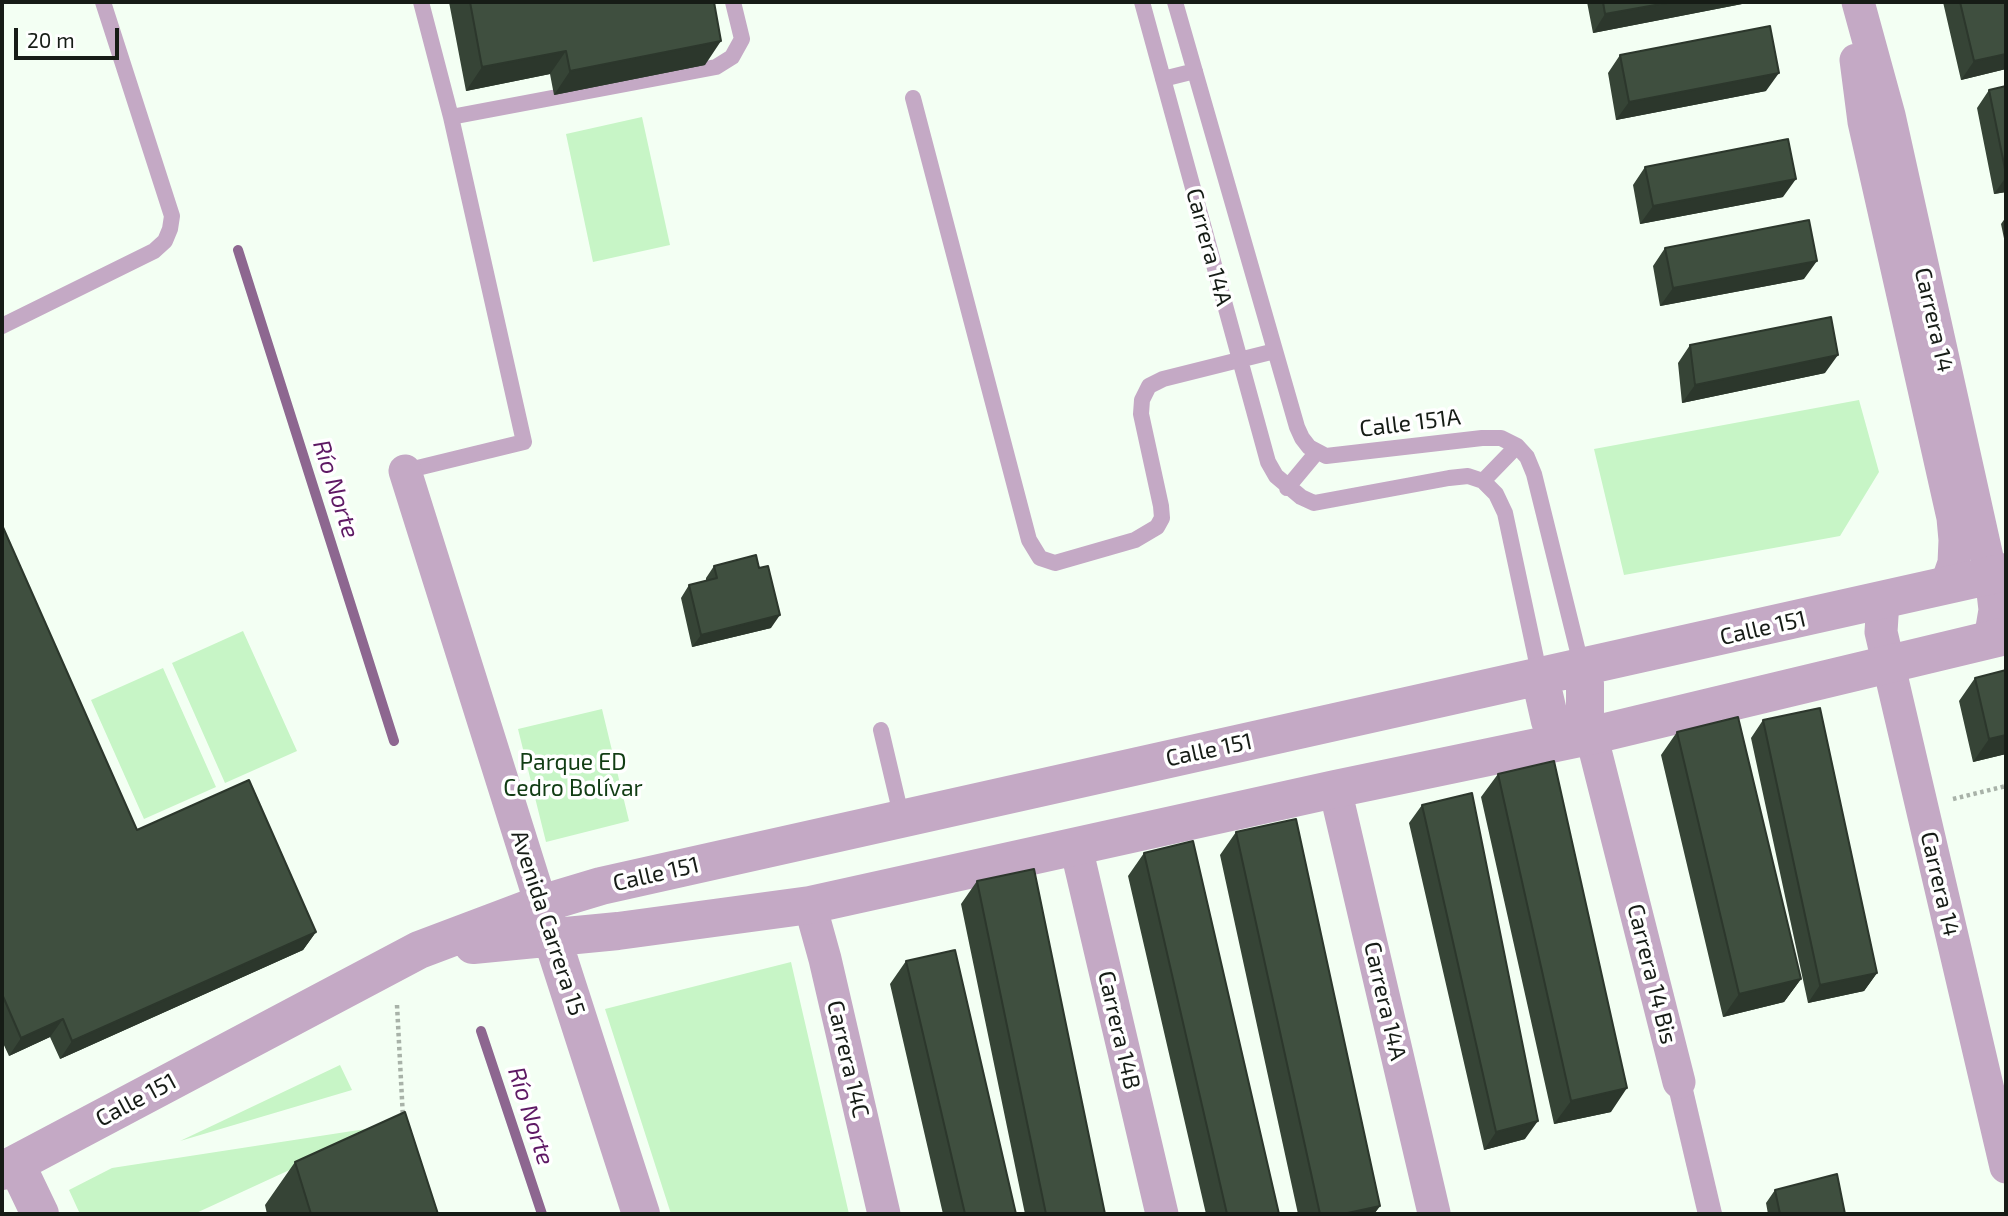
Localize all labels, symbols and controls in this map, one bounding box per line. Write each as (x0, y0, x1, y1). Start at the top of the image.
scale bar (18, 14, 122, 58)
text: 20 m (27, 27, 75, 52)
street label: Carrera 14A (1180, 185, 1238, 309)
street label: Carrera 14 (1909, 265, 1959, 375)
street label: Calle 151A (1358, 403, 1462, 443)
water label: Río Norte (307, 436, 365, 542)
street label: Calle 151 (1717, 605, 1809, 651)
street label: Calle 151 (1163, 727, 1255, 773)
park label: Parque ED Cedro Bolívar (503, 748, 643, 802)
street label: Avenida Carrera 15 (505, 827, 591, 1019)
street label: Carrera 14 (1915, 829, 1965, 939)
street label: Calle 151 (610, 851, 702, 897)
street label: Carrera 14 Bis (1621, 901, 1683, 1047)
street label: Carrera 14A (1358, 939, 1412, 1063)
street label: Carrera 14B (1092, 968, 1146, 1092)
street label: Carrera 14C (821, 998, 875, 1120)
water label: Río Norte (502, 1063, 560, 1169)
street label: Calle 151 (91, 1067, 181, 1133)

